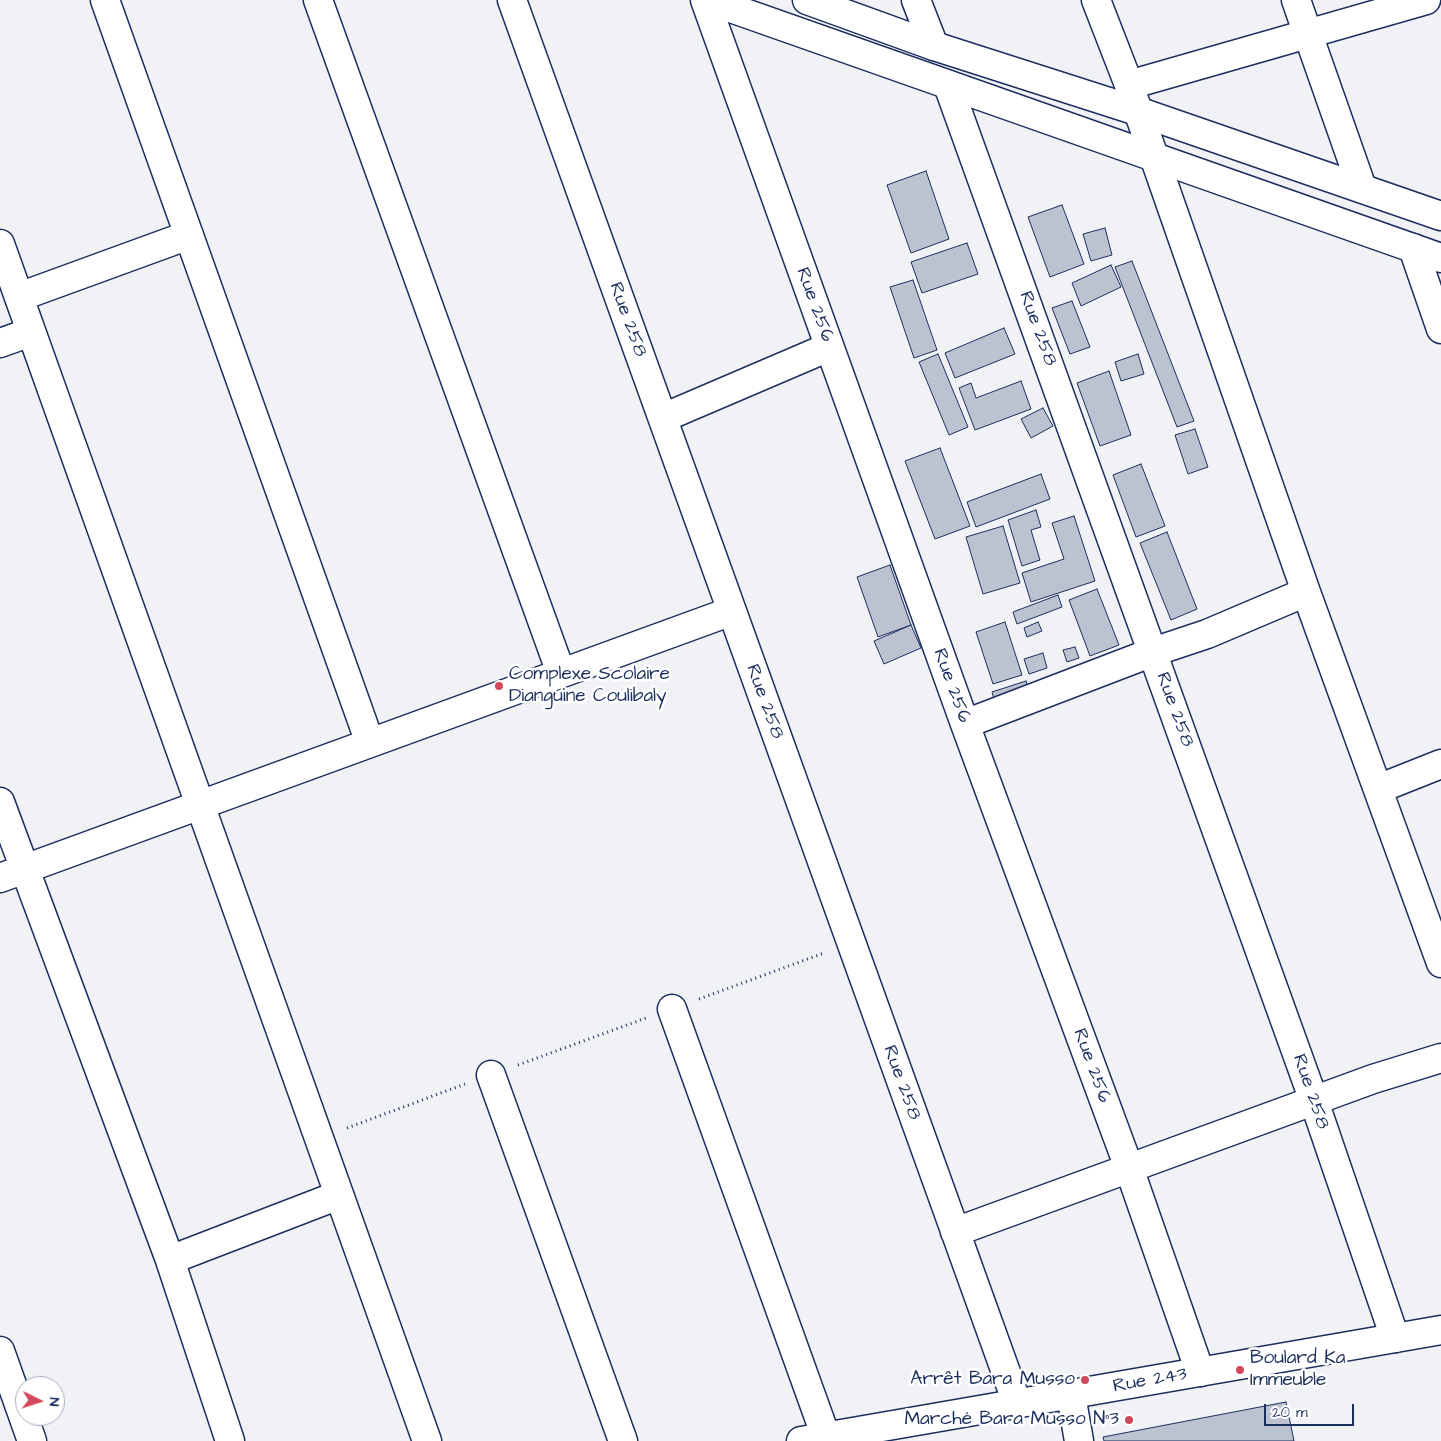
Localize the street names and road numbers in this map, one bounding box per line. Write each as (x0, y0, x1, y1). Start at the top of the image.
street label: Rue 256 (790, 265, 838, 345)
street label: Rue 258 (603, 280, 651, 360)
street label: Rue 258 (1013, 289, 1061, 369)
street label: Rue 256 (927, 646, 975, 726)
street label: Rue 258 (740, 662, 788, 742)
street label: Rue 258 (1150, 670, 1198, 750)
street label: Rue 256 (1067, 1026, 1115, 1106)
street label: Rue 258 (877, 1043, 925, 1123)
street label: Rue 258 (1287, 1052, 1333, 1132)
street label: Rue 243 (1111, 1363, 1189, 1399)

